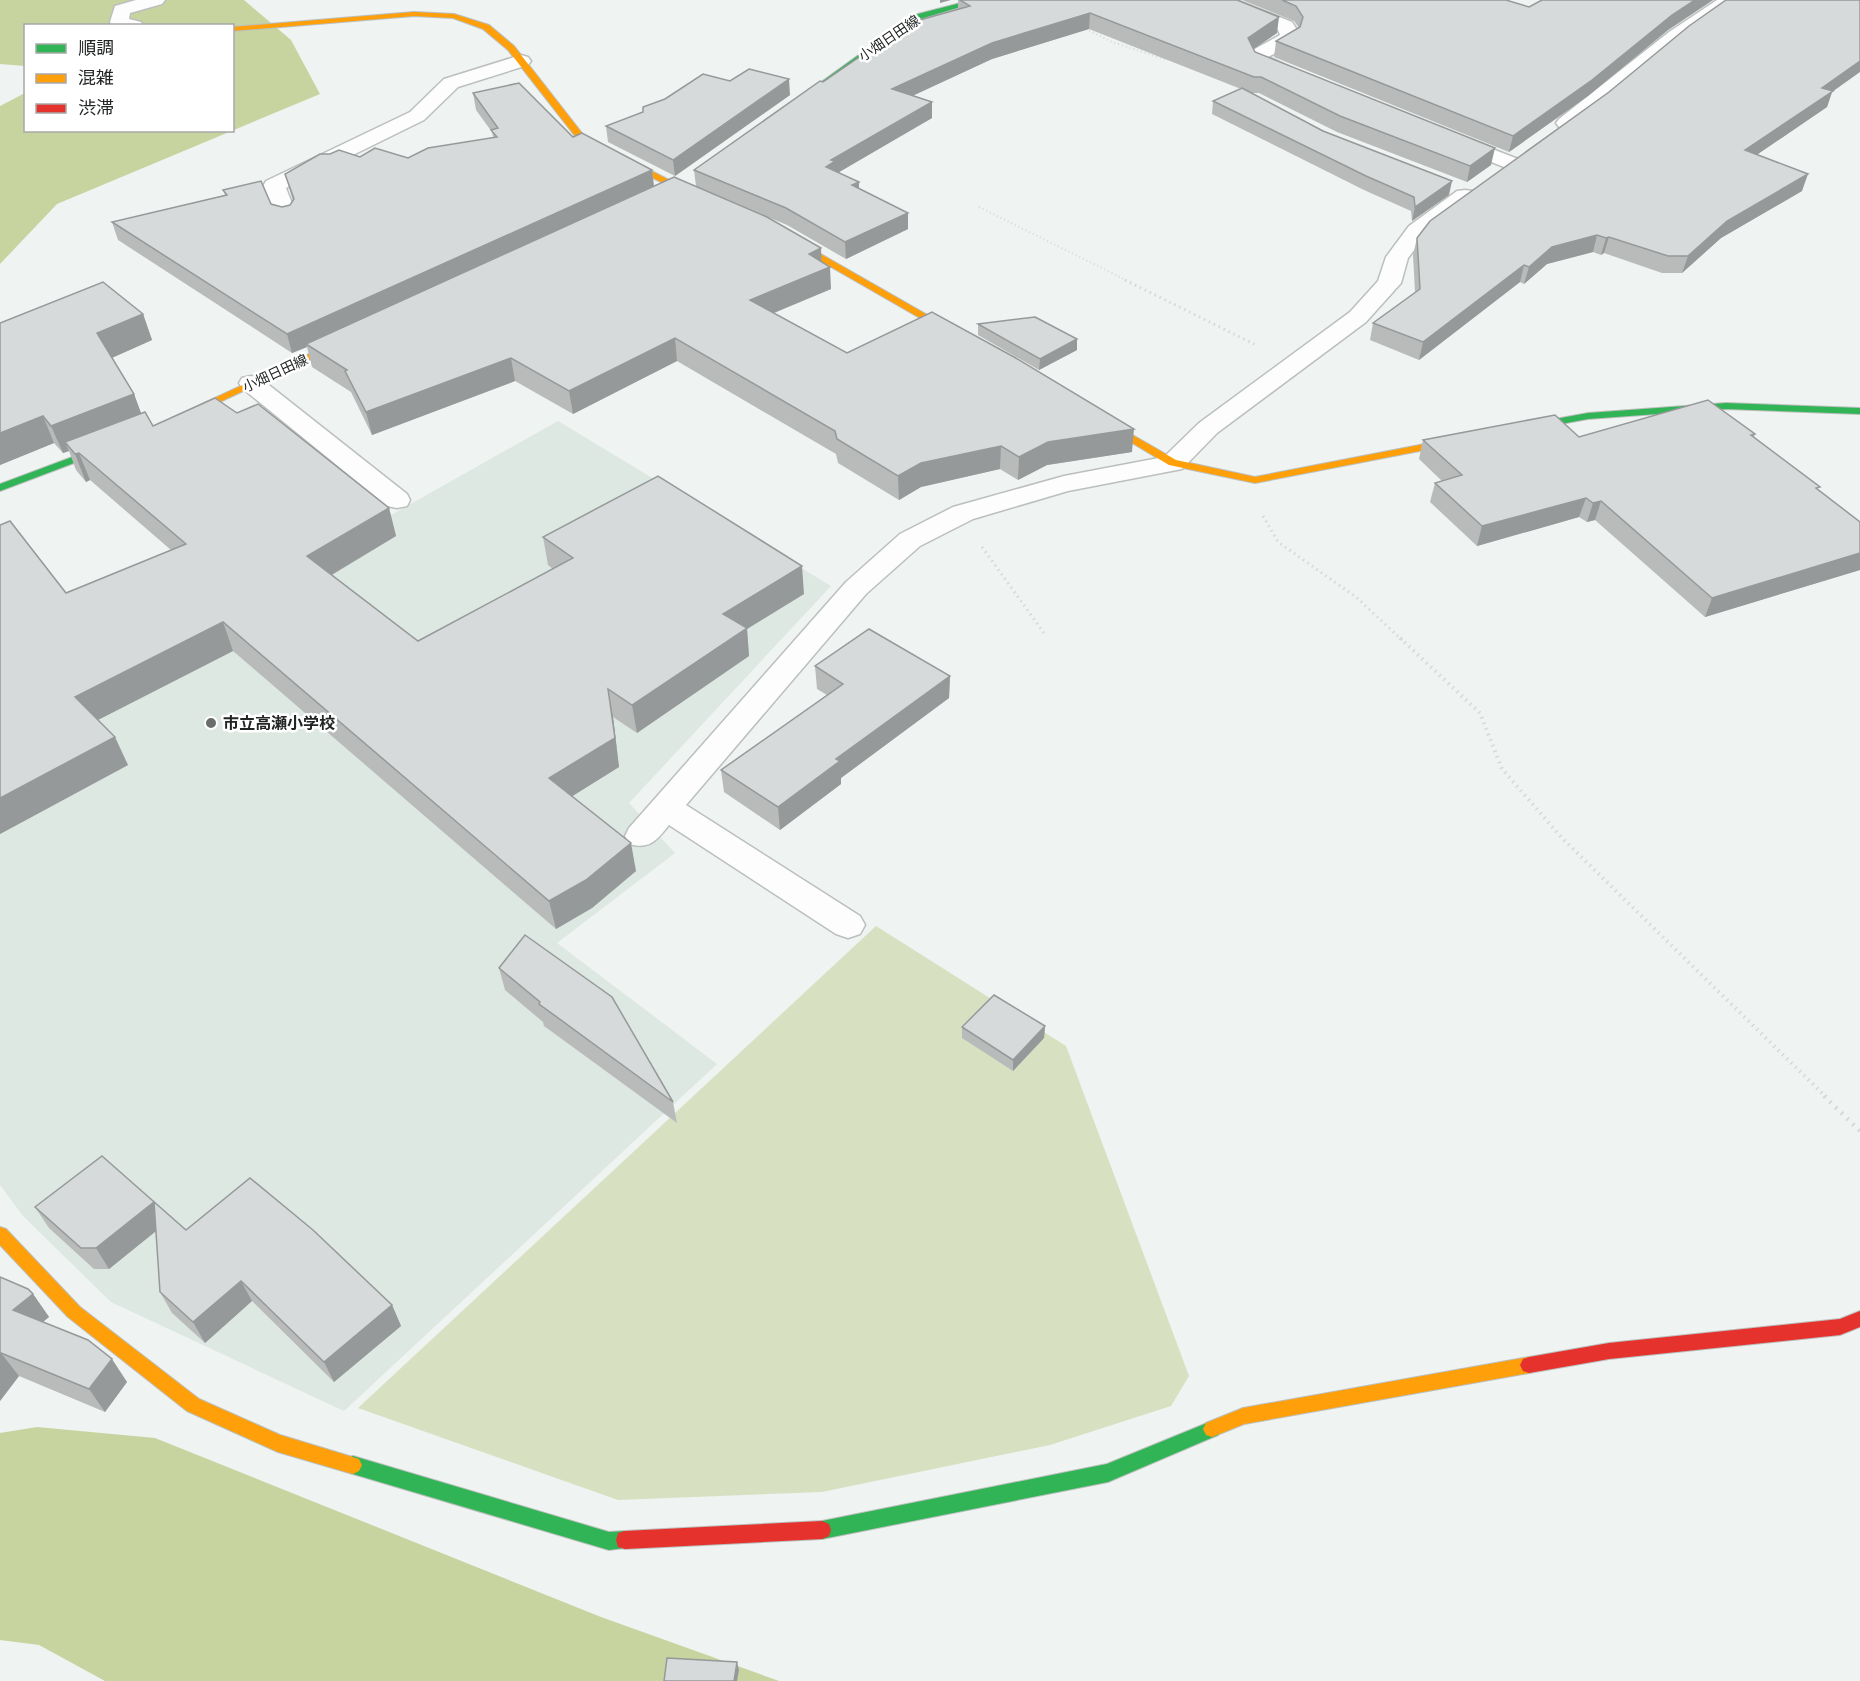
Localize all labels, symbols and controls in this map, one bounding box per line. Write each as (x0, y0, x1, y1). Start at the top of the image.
street label: 小畑日田線 (856, 12, 922, 64)
legend (24, 24, 234, 132)
text: 順調 (78, 37, 114, 58)
text: 混雑 (78, 67, 114, 88)
text: 渋滞 (78, 97, 114, 118)
street label: 小畑日田線 (240, 351, 310, 395)
place label: 市立高瀬小学校 (223, 714, 335, 733)
marker: 市立高瀬小学校 (204, 716, 218, 730)

